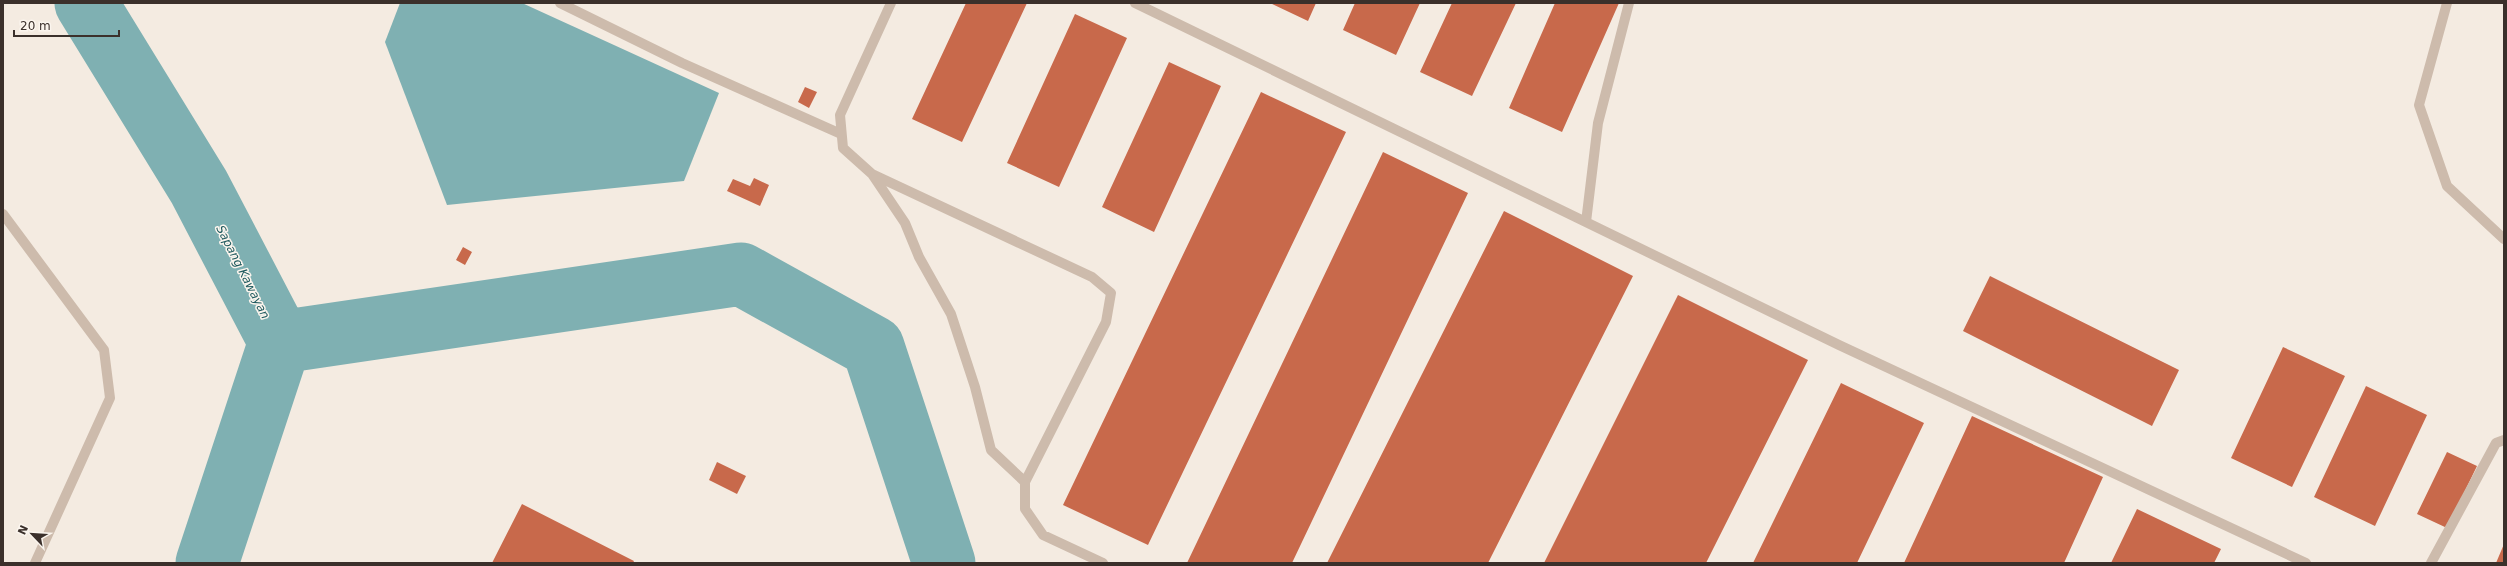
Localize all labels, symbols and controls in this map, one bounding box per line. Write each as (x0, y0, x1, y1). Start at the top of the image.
scale bar (14, 12, 119, 38)
text: 20 m (20, 19, 51, 33)
water label: Sapang Kawayan (213, 223, 273, 321)
north arrow (12, 514, 52, 554)
text: N (16, 523, 31, 537)

